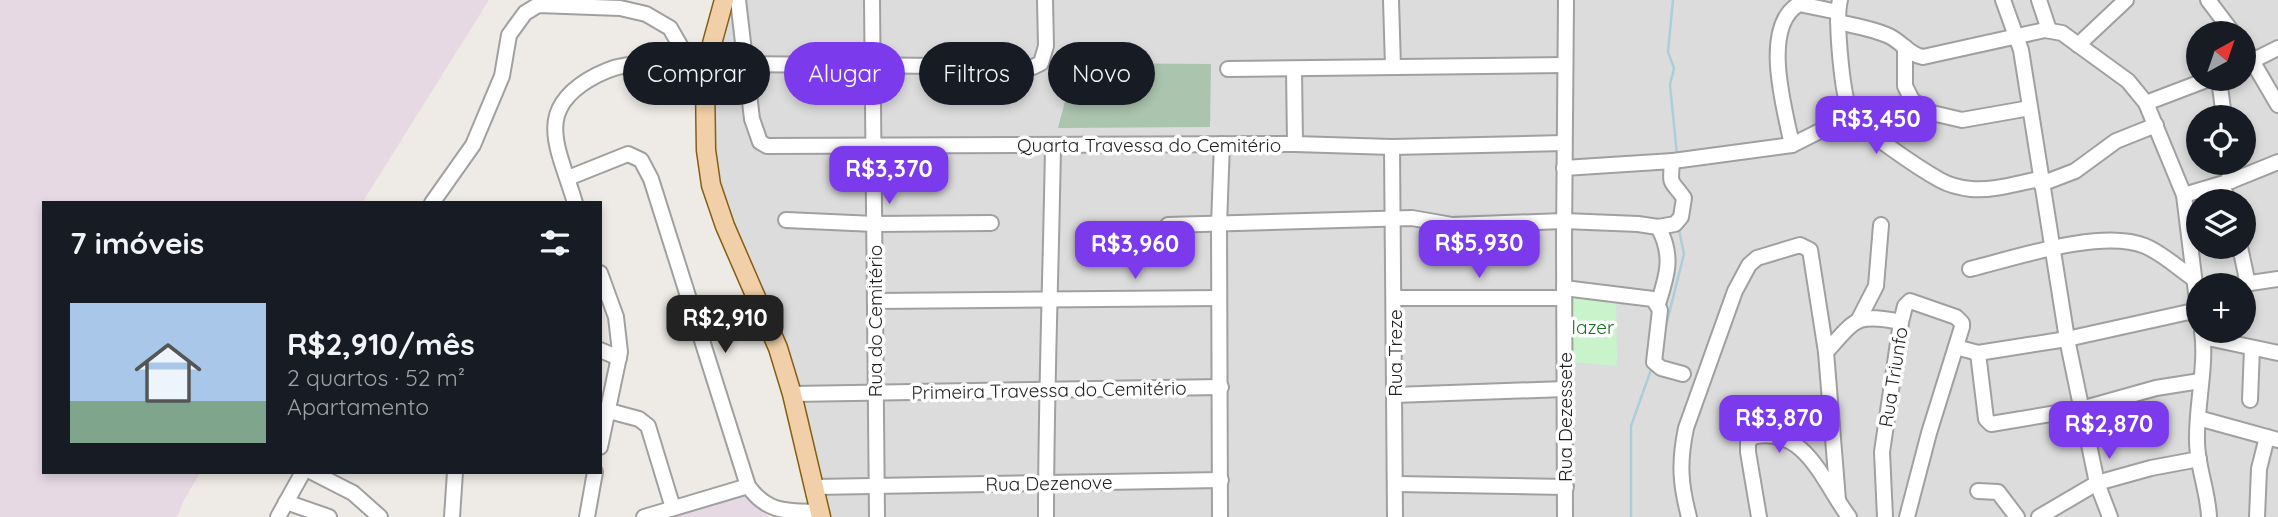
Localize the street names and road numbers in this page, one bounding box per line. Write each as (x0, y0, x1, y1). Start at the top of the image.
street label: Quarta Travessa do Cemitério (1017, 133, 1281, 157)
street label: Rua do Cemitério (863, 245, 887, 397)
street label: Rua Treze (1383, 309, 1407, 397)
street label: Rua Triunfo (1873, 325, 1913, 429)
street label: Rua Dezessete (1553, 352, 1577, 482)
street label: Primeira Travessa do Cemitério (911, 376, 1187, 404)
street label: Rua Dezenove (985, 470, 1113, 496)

